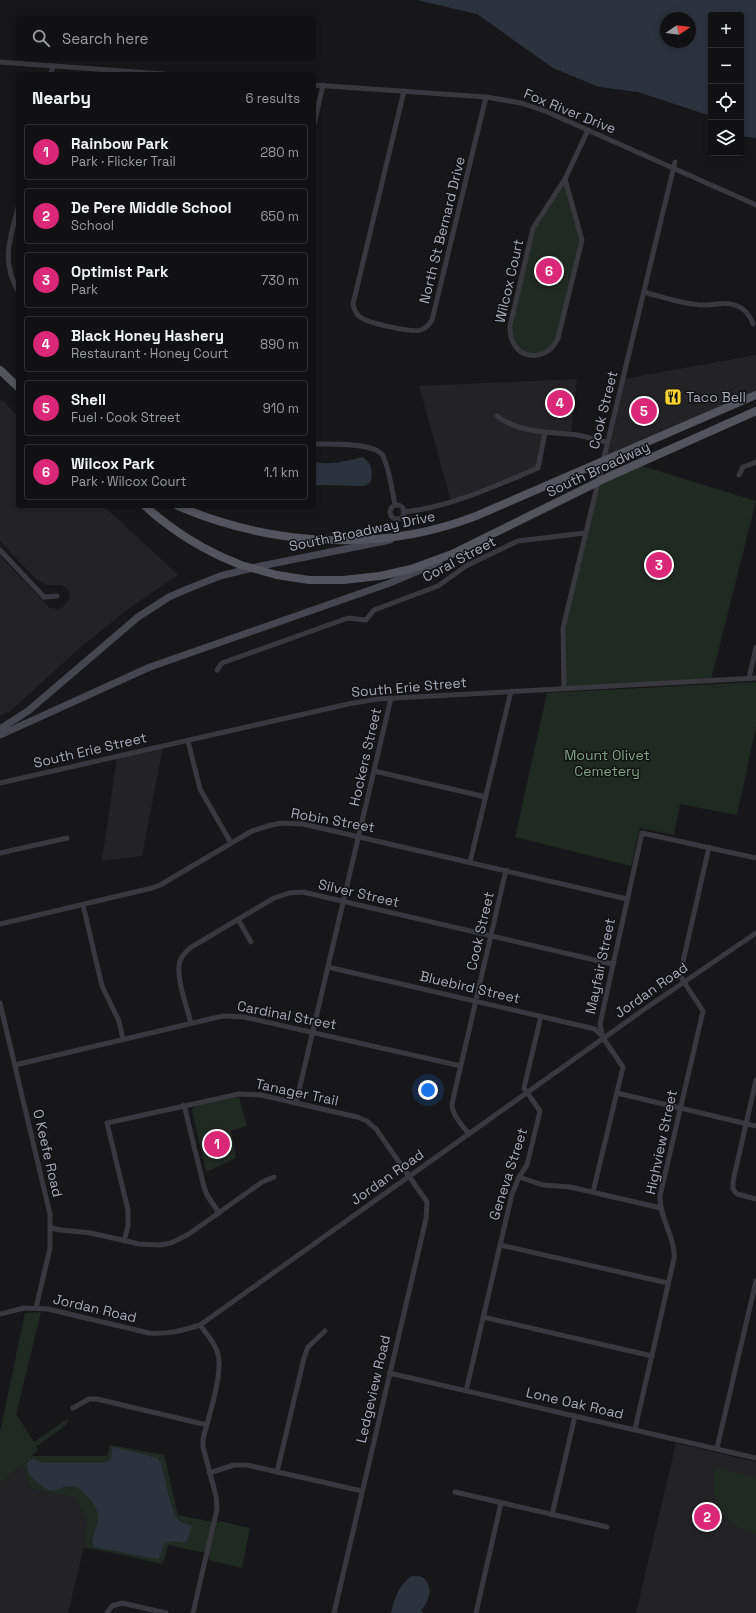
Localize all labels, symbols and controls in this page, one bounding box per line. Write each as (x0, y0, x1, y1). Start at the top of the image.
north arrow (660, 12, 696, 48)
map controls (708, 12, 744, 156)
button: + (708, 12, 744, 48)
search box (16, 16, 316, 60)
icon: search (30, 27, 52, 49)
text: Search here (62, 29, 148, 48)
button: − (708, 48, 744, 84)
street label: Fox River Drive (521, 84, 619, 138)
button: locate (708, 84, 744, 120)
text: Nearby (32, 87, 91, 109)
text: 6 results (246, 90, 300, 107)
button: layers (708, 120, 744, 156)
text: Rainbow Park (71, 134, 169, 153)
text: 1 (43, 144, 49, 161)
text: 280 m (260, 144, 299, 161)
text: Park · Flicker Trail (71, 153, 176, 170)
street label: North St Bernard Drive (415, 155, 469, 305)
text: De Pere Middle School (71, 198, 231, 217)
text: 2 (42, 208, 50, 225)
text: 650 m (260, 208, 299, 225)
text: School (71, 217, 114, 234)
street label: Wilcox Court (491, 237, 527, 325)
pin: 6 (536, 256, 562, 286)
text: Optimist Park (71, 262, 168, 281)
text: 3 (42, 272, 50, 289)
text: 730 m (261, 272, 299, 289)
text: Park (71, 281, 98, 298)
text: Black Honey Hashery (71, 326, 224, 345)
text: 4 (42, 336, 50, 353)
text: 890 m (260, 336, 299, 353)
text: Restaurant · Honey Court (71, 345, 229, 362)
street label: Cook Street (585, 369, 621, 451)
restaurant icon: Taco Bell (663, 387, 683, 407)
pin: 4 (547, 388, 573, 418)
place label: Taco Bell (686, 388, 746, 406)
text: Shell (71, 390, 106, 409)
pin: 5 (631, 396, 657, 426)
text: 5 (42, 400, 50, 417)
text: 910 m (263, 400, 299, 417)
text: Fuel · Cook Street (71, 409, 180, 426)
street label: South Broadway (544, 437, 652, 501)
text: Wilcox Park (71, 454, 155, 473)
text: 6 (42, 464, 50, 481)
text: 1.1 km (264, 464, 299, 481)
text: Park · Wilcox Court (71, 473, 186, 490)
street label: South Broadway Drive (287, 507, 437, 555)
street label: Coral Street (419, 532, 499, 586)
pin: 3 (646, 550, 672, 580)
street label: South Erie Street (351, 673, 467, 701)
street label: Hockers Street (345, 706, 385, 808)
street label: South Erie Street (32, 728, 148, 772)
park label: Mount Olivet Cemetery (564, 746, 650, 780)
street label: Robin Street (290, 804, 376, 836)
street label: Silver Street (317, 875, 401, 911)
street label: Cook Street (462, 890, 498, 972)
street label: Mayfair Street (581, 916, 619, 1016)
street label: Jordan Road (611, 958, 691, 1022)
street label: Bluebird Street (418, 967, 522, 1007)
street label: Cardinal Street (236, 997, 338, 1033)
street label: Tanager Trail (254, 1074, 340, 1110)
your location (418, 1080, 438, 1100)
street label: Highview Street (641, 1088, 681, 1196)
street label: O Keefe Road (29, 1107, 67, 1199)
street label: Geneva Street (485, 1126, 531, 1222)
pin: 1 (204, 1129, 230, 1159)
street label: Jordan Road (347, 1145, 427, 1209)
street label: Jordan Road (51, 1290, 139, 1326)
street label: Ledgeview Road (352, 1333, 394, 1445)
street label: Lone Oak Road (524, 1383, 626, 1423)
pin: 2 (694, 1502, 720, 1532)

